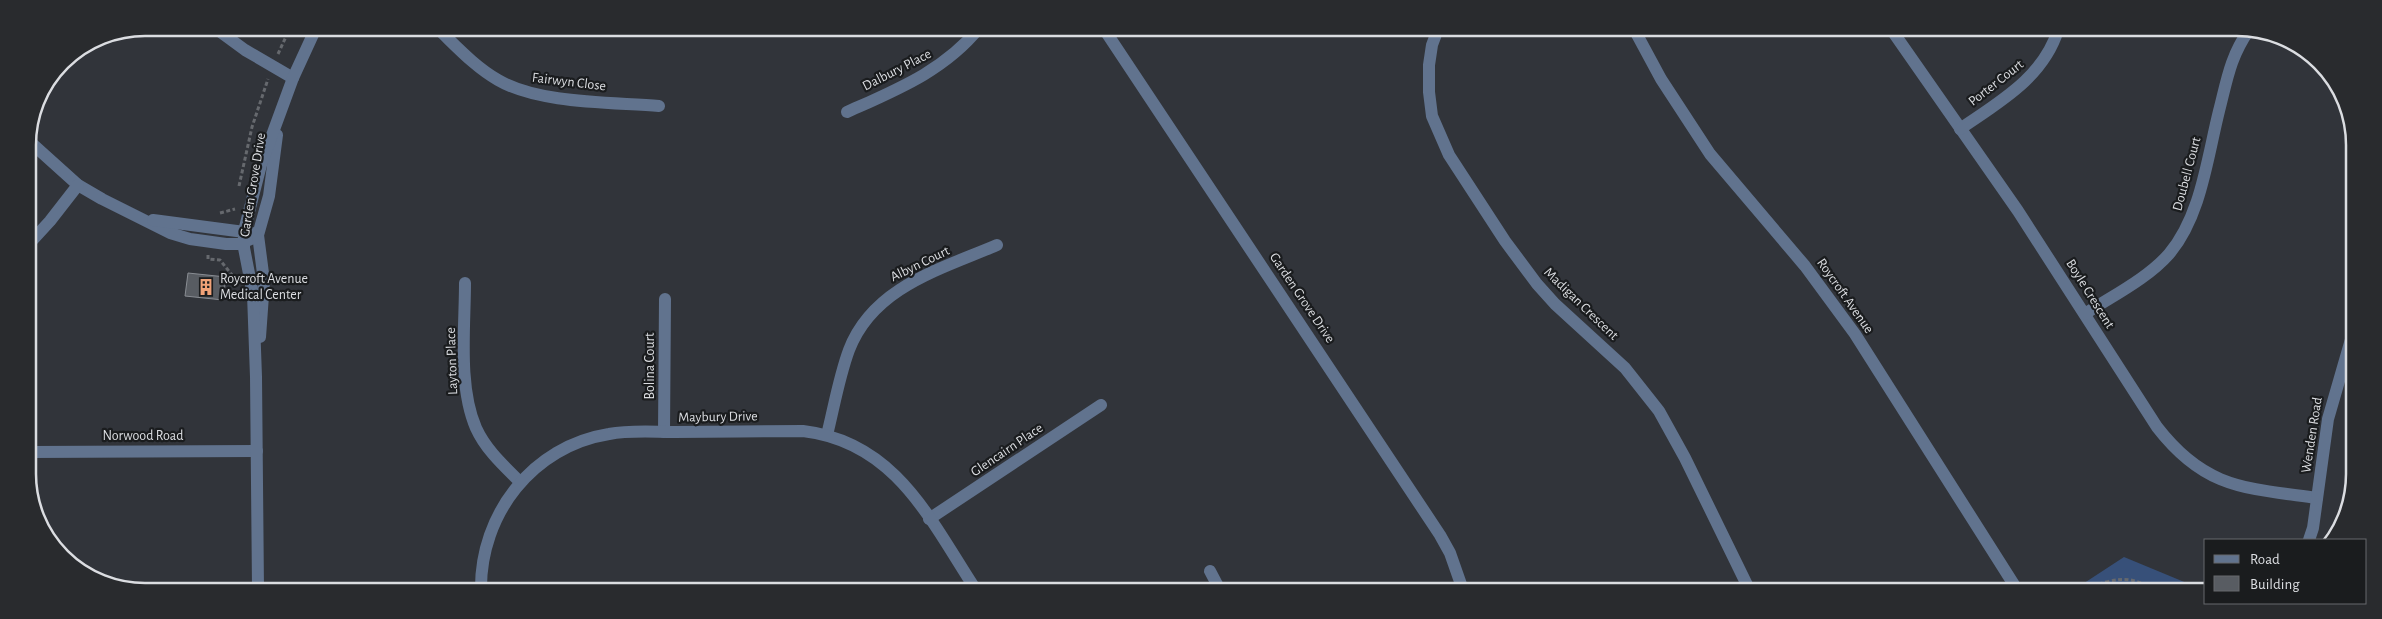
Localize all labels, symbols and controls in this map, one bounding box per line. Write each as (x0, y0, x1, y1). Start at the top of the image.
street label: Dalbury Place (860, 47, 934, 93)
street label: Porter Court (1966, 57, 2026, 109)
street label: Fairwyn Close (531, 71, 607, 93)
street label: Garden Grove Drive (238, 132, 268, 238)
street label: Doubell Court (2170, 135, 2204, 212)
street label: Albyn Court (888, 243, 952, 284)
street label: Garden Grove Drive (1267, 250, 1337, 346)
street label: Roycroft Avenue (1814, 256, 1876, 336)
street label: Boyle Crescent (2063, 257, 2117, 332)
street label: Madigan Crescent (1541, 265, 1621, 343)
place label: Roycroft Avenue Medical Center (220, 272, 308, 302)
building icon: Roycroft Avenue Medical Center (196, 277, 216, 297)
street label: Layton Place (444, 327, 460, 395)
street label: Bolina Court (643, 332, 657, 399)
street label: Wenden Road (2299, 396, 2325, 474)
street label: Maybury Drive (678, 409, 758, 425)
street label: Glencairn Place (968, 421, 1046, 479)
street label: Norwood Road (102, 429, 184, 443)
legend (2204, 539, 2367, 604)
text: Road (2250, 552, 2280, 567)
text: Building (2250, 577, 2300, 592)

